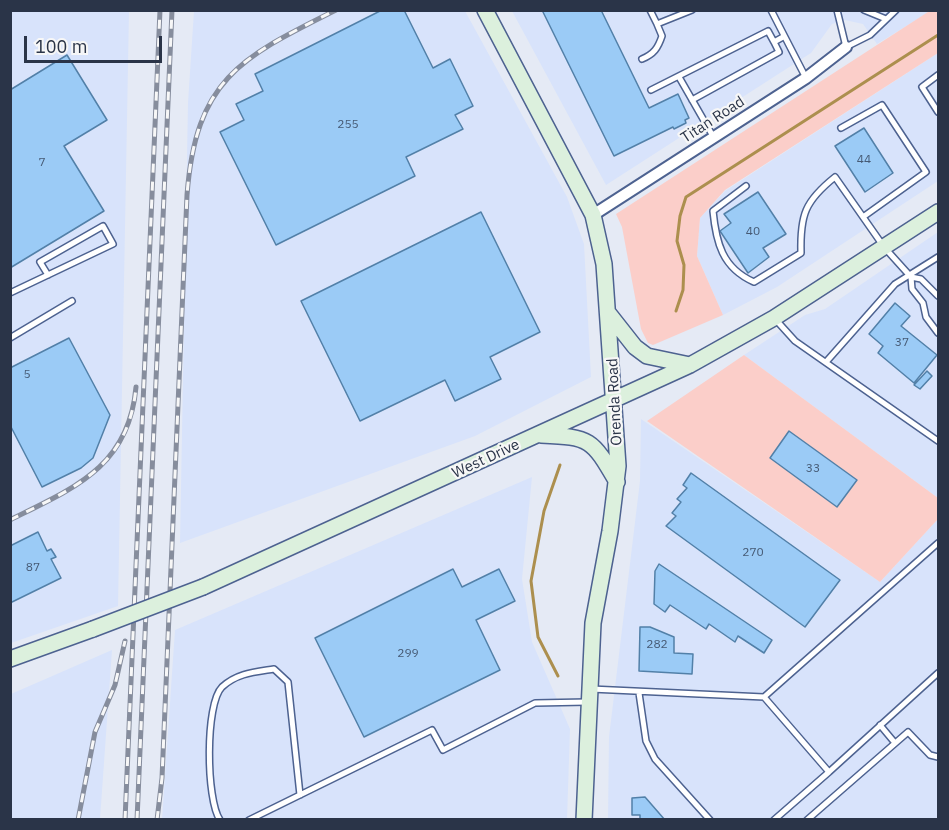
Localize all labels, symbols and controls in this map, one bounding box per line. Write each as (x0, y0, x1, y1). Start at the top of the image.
scale bar (27, 24, 165, 62)
text: 100 m (35, 35, 87, 58)
street label: Titan Road (678, 93, 748, 147)
house number: 255 (337, 118, 359, 132)
house number: 44 (857, 153, 871, 167)
house number: 7 (38, 156, 46, 170)
house number: 40 (746, 225, 760, 239)
house number: 37 (895, 336, 909, 350)
street label: Orenda Road (604, 358, 626, 446)
house number: 5 (23, 368, 31, 382)
street label: West Drive (449, 436, 523, 482)
house number: 33 (806, 462, 820, 476)
house number: 270 (742, 546, 764, 560)
house number: 87 (26, 561, 40, 575)
house number: 282 (646, 638, 668, 652)
house number: 299 (397, 647, 419, 661)

